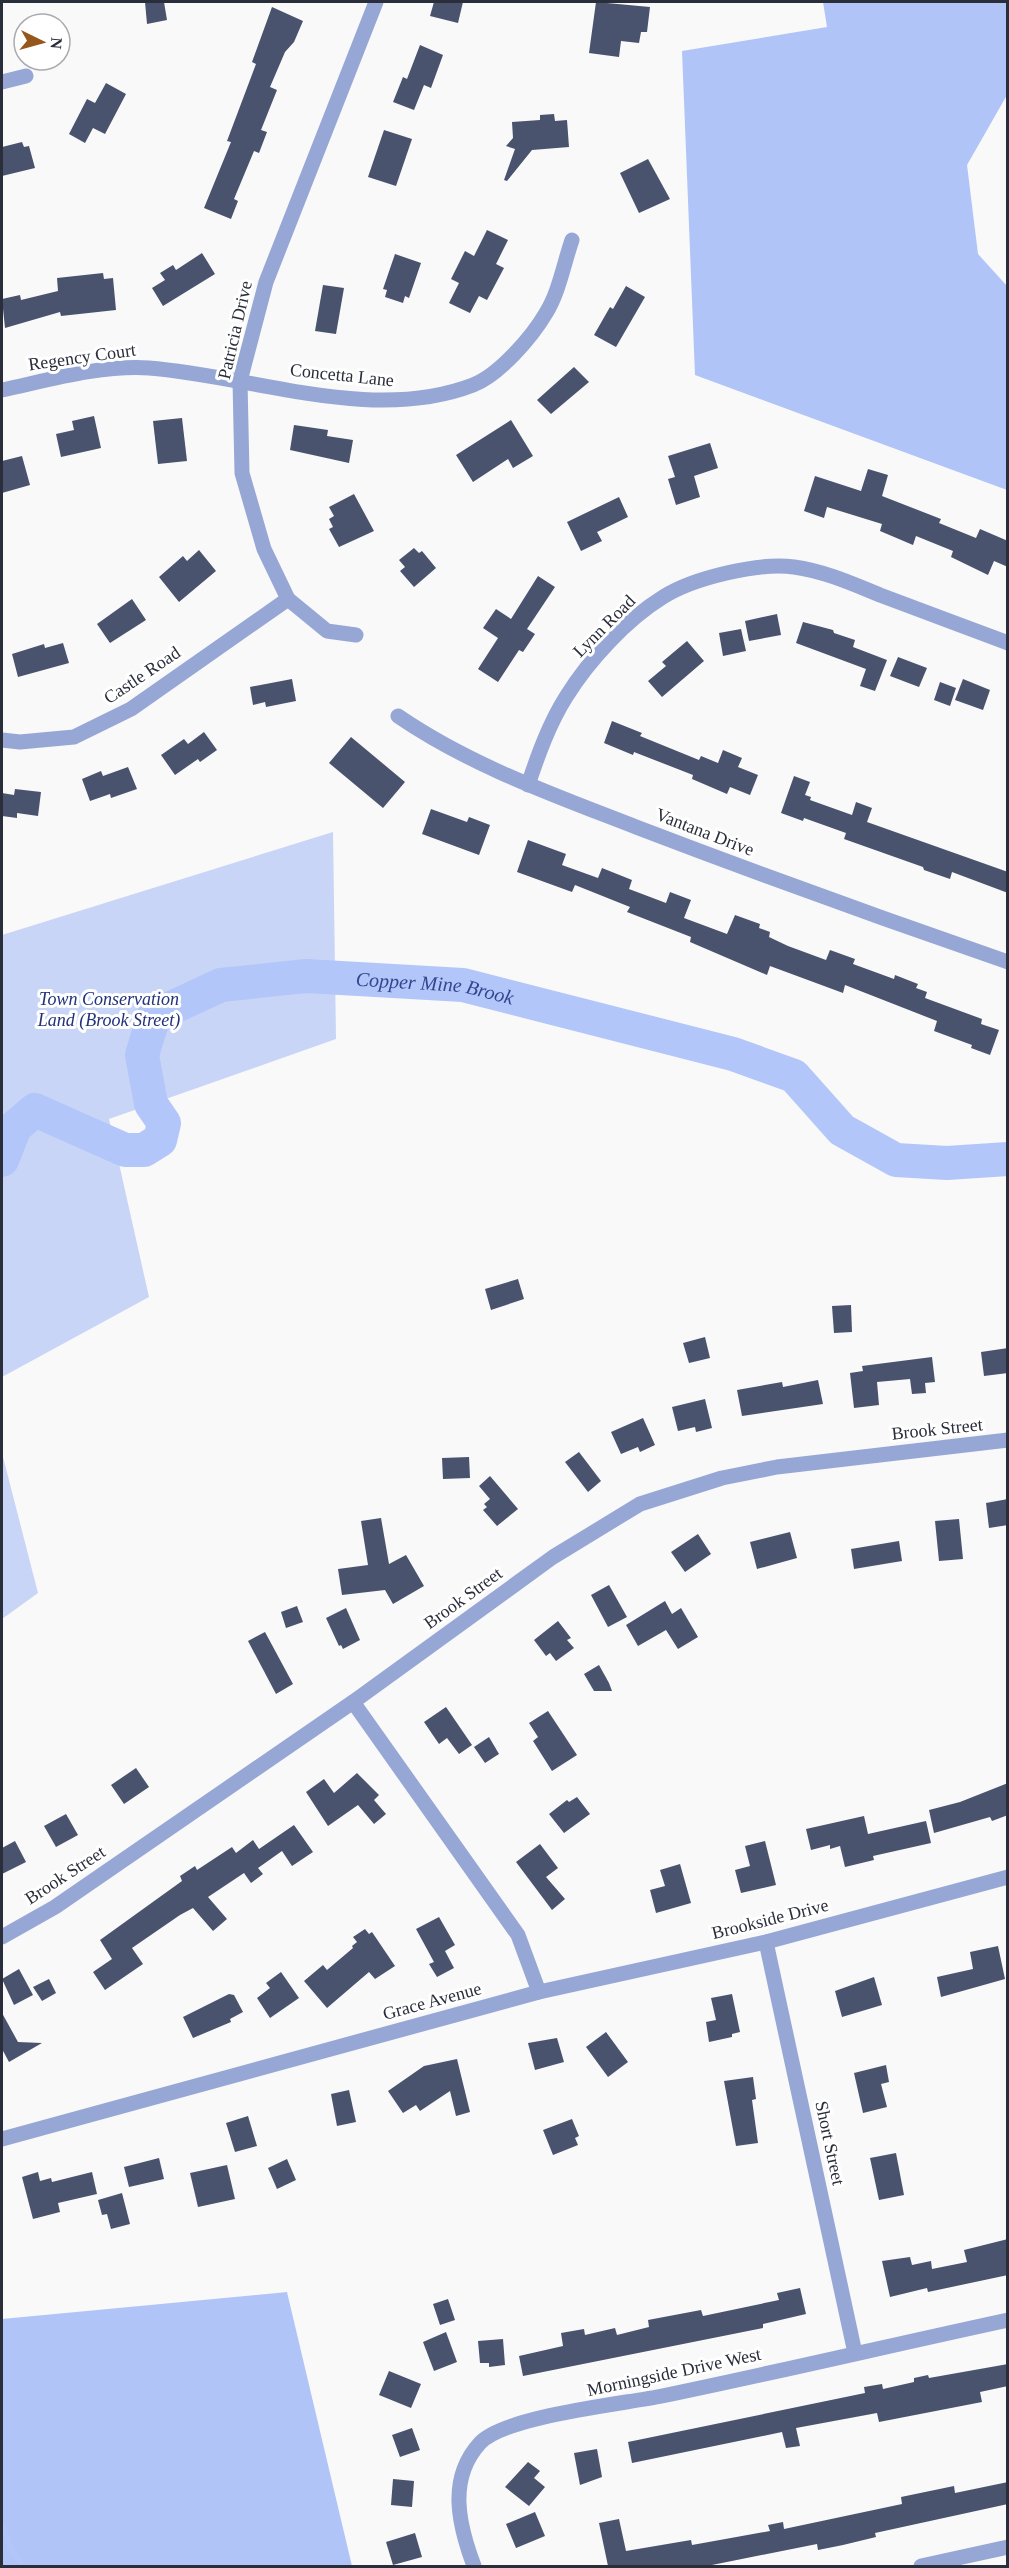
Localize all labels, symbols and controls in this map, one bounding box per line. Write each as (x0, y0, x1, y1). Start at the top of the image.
north arrow (12, 12, 72, 72)
text: N (47, 37, 65, 50)
street label: Patricia Drive (214, 279, 256, 381)
street label: Regency Court (27, 340, 137, 374)
street label: Concetta Lane (289, 360, 395, 390)
street label: Lynn Road (569, 591, 639, 661)
street label: Castle Road (100, 642, 184, 708)
street label: Vantana Drive (653, 804, 757, 860)
water label: Copper Mine Brook (355, 968, 517, 1009)
park label: Town Conservation Land (Brook Street) (37, 989, 180, 1031)
street label: Brook Street (890, 1414, 984, 1444)
street label: Brook Street (420, 1563, 506, 1633)
street label: Brook Street (21, 1842, 109, 1908)
street label: Brookside Drive (710, 1895, 830, 1943)
street label: Grace Avenue (381, 1978, 483, 2024)
street label: Short Street (811, 2099, 849, 2187)
street label: Morningside Drive West (585, 2344, 763, 2400)

